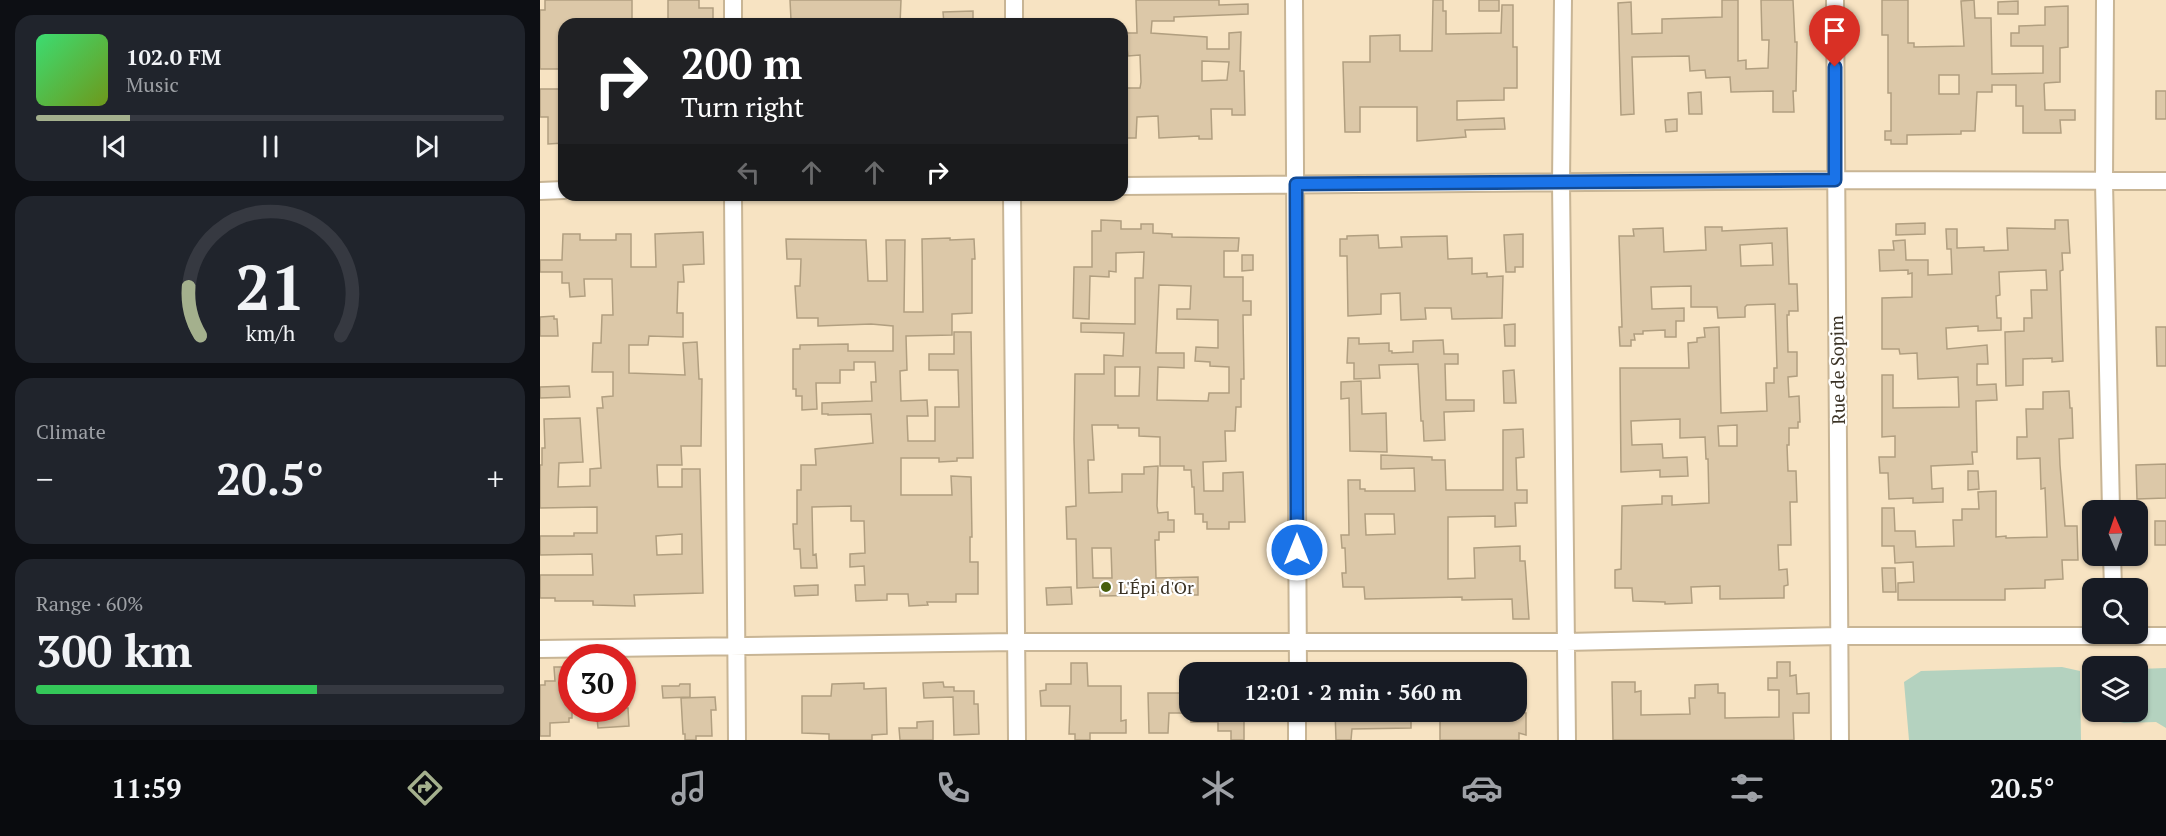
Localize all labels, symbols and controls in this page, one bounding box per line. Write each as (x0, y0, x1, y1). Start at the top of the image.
pin (1809, 5, 1860, 67)
icon: arrive (1818, 14, 1851, 47)
text: 200 m (681, 35, 802, 91)
text: 102.0 FM (126, 42, 221, 71)
icon: right (582, 42, 660, 120)
text: Music (126, 71, 179, 98)
text: Turn right (681, 89, 804, 125)
icon: previous (98, 130, 131, 163)
icon: pause (254, 130, 287, 163)
icon: next (410, 130, 443, 163)
icon: left (732, 156, 765, 189)
icon: ahead (795, 156, 828, 189)
icon: ahead (858, 156, 891, 189)
icon: right (921, 156, 954, 189)
text: 21 (235, 246, 305, 329)
street label: Rue de Sopim (1824, 315, 1850, 425)
text: km/h (245, 320, 295, 348)
text: Climate (36, 418, 106, 445)
text: 20.5° (216, 448, 324, 508)
text: − (36, 457, 54, 500)
text: + (486, 457, 504, 500)
north arrow (2082, 500, 2148, 566)
map controls (2082, 500, 2148, 722)
position arrow (1265, 518, 1329, 582)
place label: L'Épi d'Or (1118, 575, 1194, 599)
button: search (2082, 578, 2148, 644)
marker: L'Épi d'Or (1099, 580, 1113, 594)
text: Range · 60% (36, 590, 143, 617)
text: 300 km (36, 620, 192, 680)
speed limit sign: 30 (558, 644, 636, 722)
button: layers (2082, 656, 2148, 722)
text: 12:01 · 2 min · 560 m (1244, 677, 1462, 706)
icon: directions (404, 767, 446, 809)
icon: music (668, 767, 710, 809)
icon: phone (932, 767, 974, 809)
icon: climate (1197, 767, 1239, 809)
icon: car (1461, 767, 1503, 809)
icon: filters (1726, 767, 1768, 809)
text: 11:59 (111, 770, 181, 806)
text: 20.5° (1990, 770, 2055, 806)

